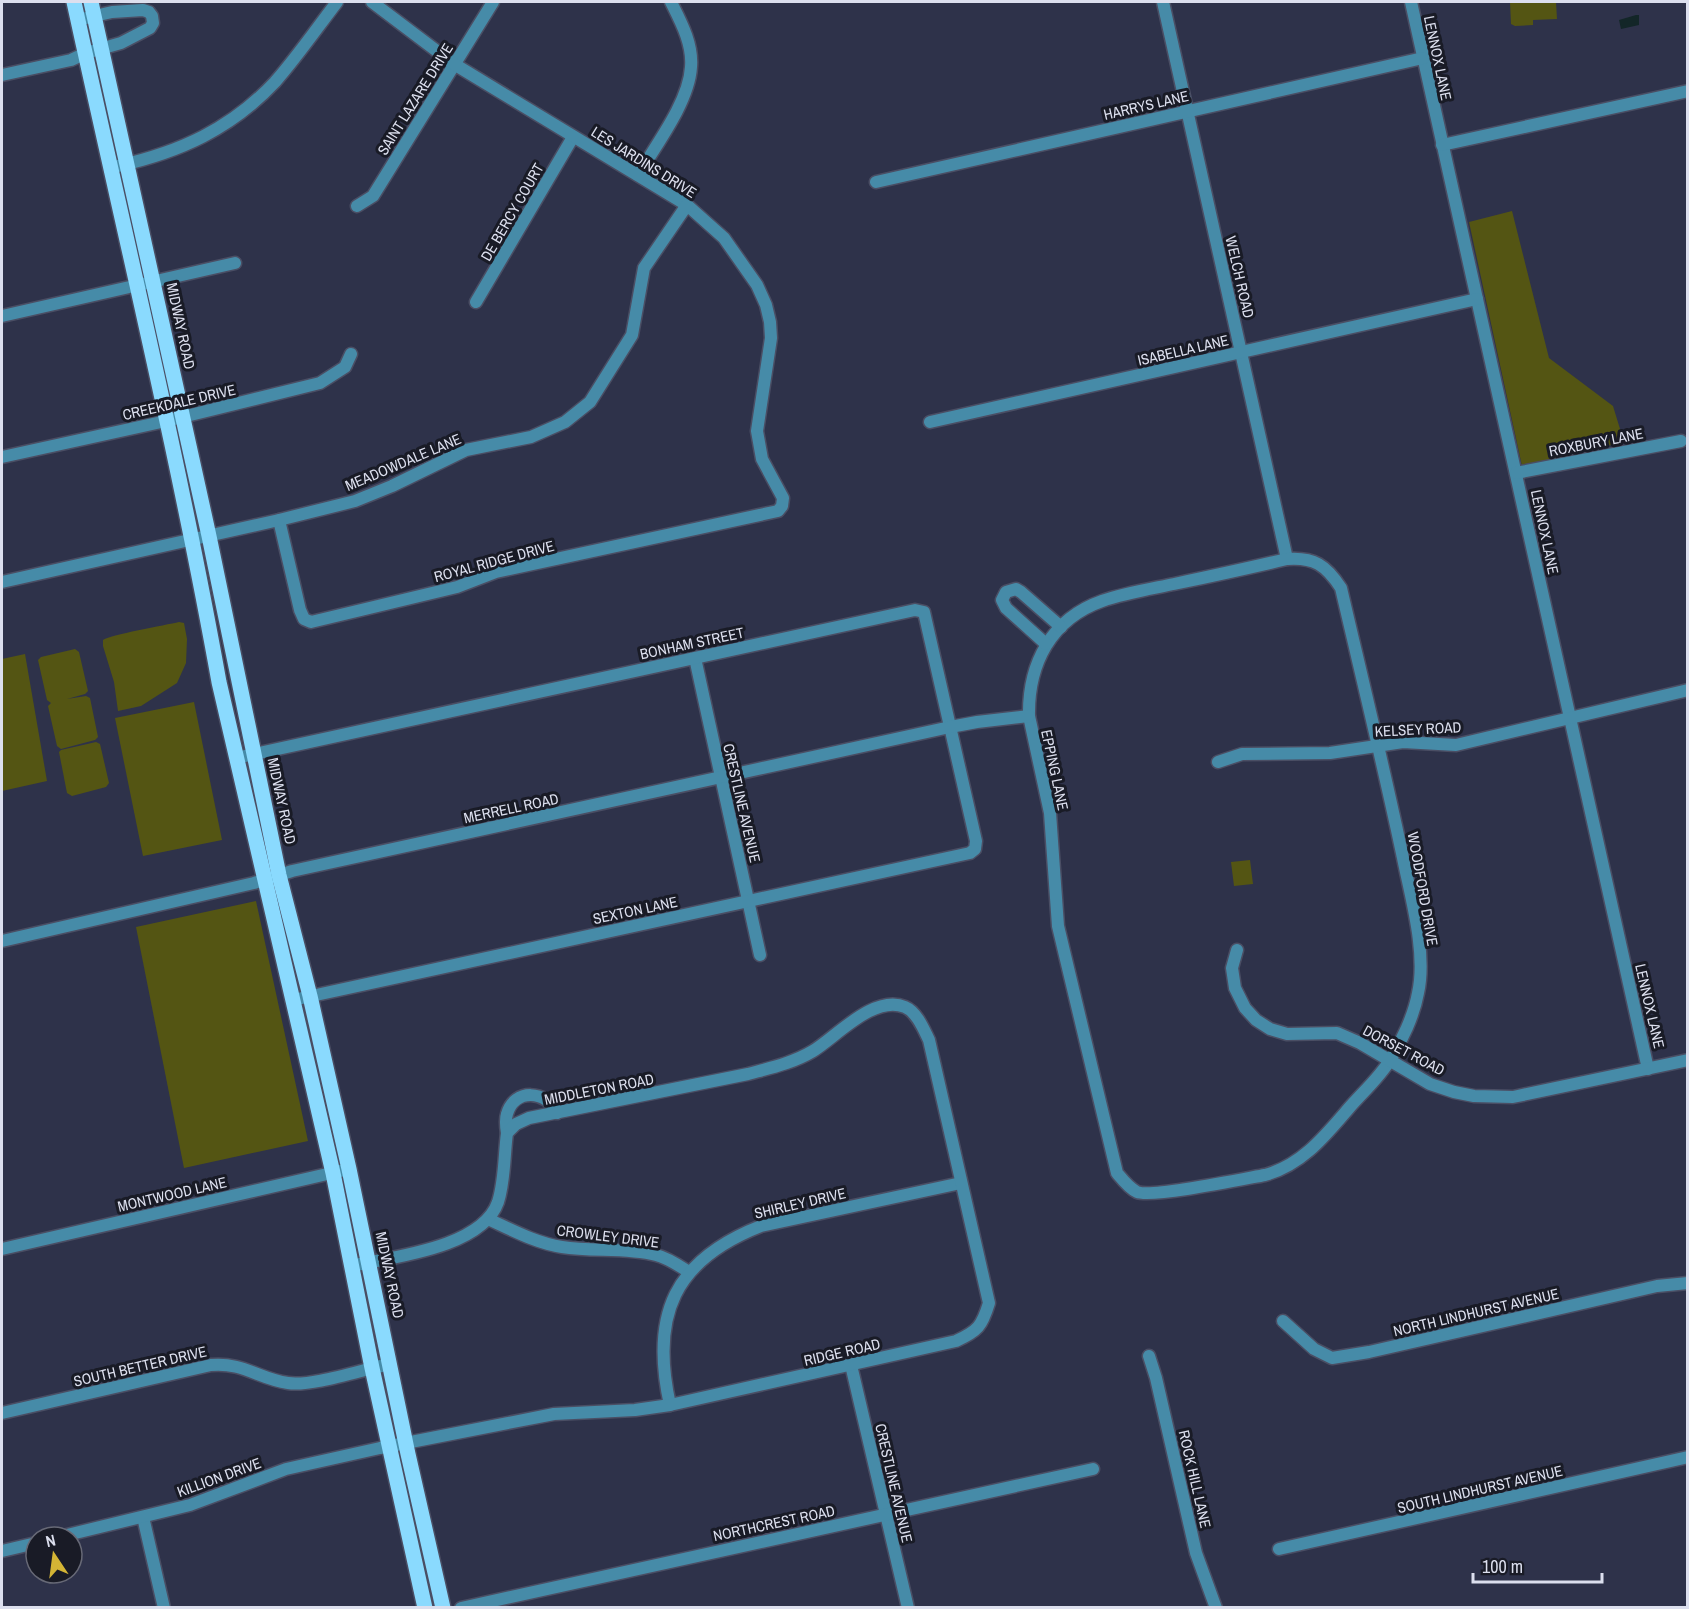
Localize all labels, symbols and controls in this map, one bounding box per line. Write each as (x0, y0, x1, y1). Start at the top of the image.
street label: LENNOX LANE (1419, 14, 1457, 102)
street label: SAINT LAZARE DRIVE (372, 39, 458, 159)
street label: HARRYS LANE (1101, 85, 1191, 125)
street label: LES JARDINS DRIVE (587, 121, 701, 203)
street label: DE BERCY COURT (476, 159, 549, 265)
street label: WELCH ROAD (1220, 234, 1260, 320)
street label: MIDWAY ROAD (162, 281, 200, 371)
street label: ISABELLA LANE (1135, 329, 1231, 371)
street label: CREEKDALE DRIVE (120, 379, 238, 425)
street label: ROXBURY LANE (1547, 423, 1645, 461)
street label: MEADOWDALE LANE (342, 428, 464, 496)
street label: LENNOX LANE (1526, 488, 1564, 576)
street label: ROYAL RIDGE DRIVE (432, 535, 556, 587)
street label: BONHAM STREET (638, 622, 746, 664)
street label: KELSEY ROAD (1374, 716, 1462, 742)
street label: EPPING LANE (1036, 728, 1074, 812)
street label: CRESTLINE AVENUE (718, 741, 766, 865)
street label: MIDWAY ROAD (263, 756, 301, 846)
street label: MERRELL ROAD (462, 788, 561, 828)
street label: WOODFORD DRIVE (1403, 830, 1443, 948)
street label: SEXTON LANE (591, 891, 679, 929)
street label: LENNOX LANE (1630, 962, 1670, 1050)
street label: DORSET ROAD (1359, 1020, 1449, 1080)
street label: MIDDLETON ROAD (542, 1068, 656, 1110)
street label: MONTWOOD LANE (115, 1171, 229, 1217)
street label: SHIRLEY DRIVE (752, 1182, 848, 1224)
street label: CROWLEY DRIVE (556, 1219, 660, 1253)
street label: MIDWAY ROAD (371, 1230, 409, 1320)
street label: NORTH LINDHURST AVENUE (1391, 1283, 1561, 1341)
street label: RIDGE ROAD (802, 1333, 882, 1371)
street label: SOUTH BETTER DRIVE (71, 1340, 209, 1392)
street label: CRESTLINE AVENUE (870, 1421, 918, 1545)
street label: ROCK HILL LANE (1174, 1428, 1216, 1530)
street label: KILLION DRIVE (174, 1452, 264, 1502)
street label: SOUTH LINDHURST AVENUE (1395, 1460, 1565, 1518)
street label: NORTHCREST ROAD (711, 1500, 837, 1546)
north arrow (24, 1525, 84, 1585)
text: N (44, 1529, 58, 1552)
scale bar (1473, 1546, 1602, 1584)
text: 100 m (1482, 1554, 1523, 1579)

